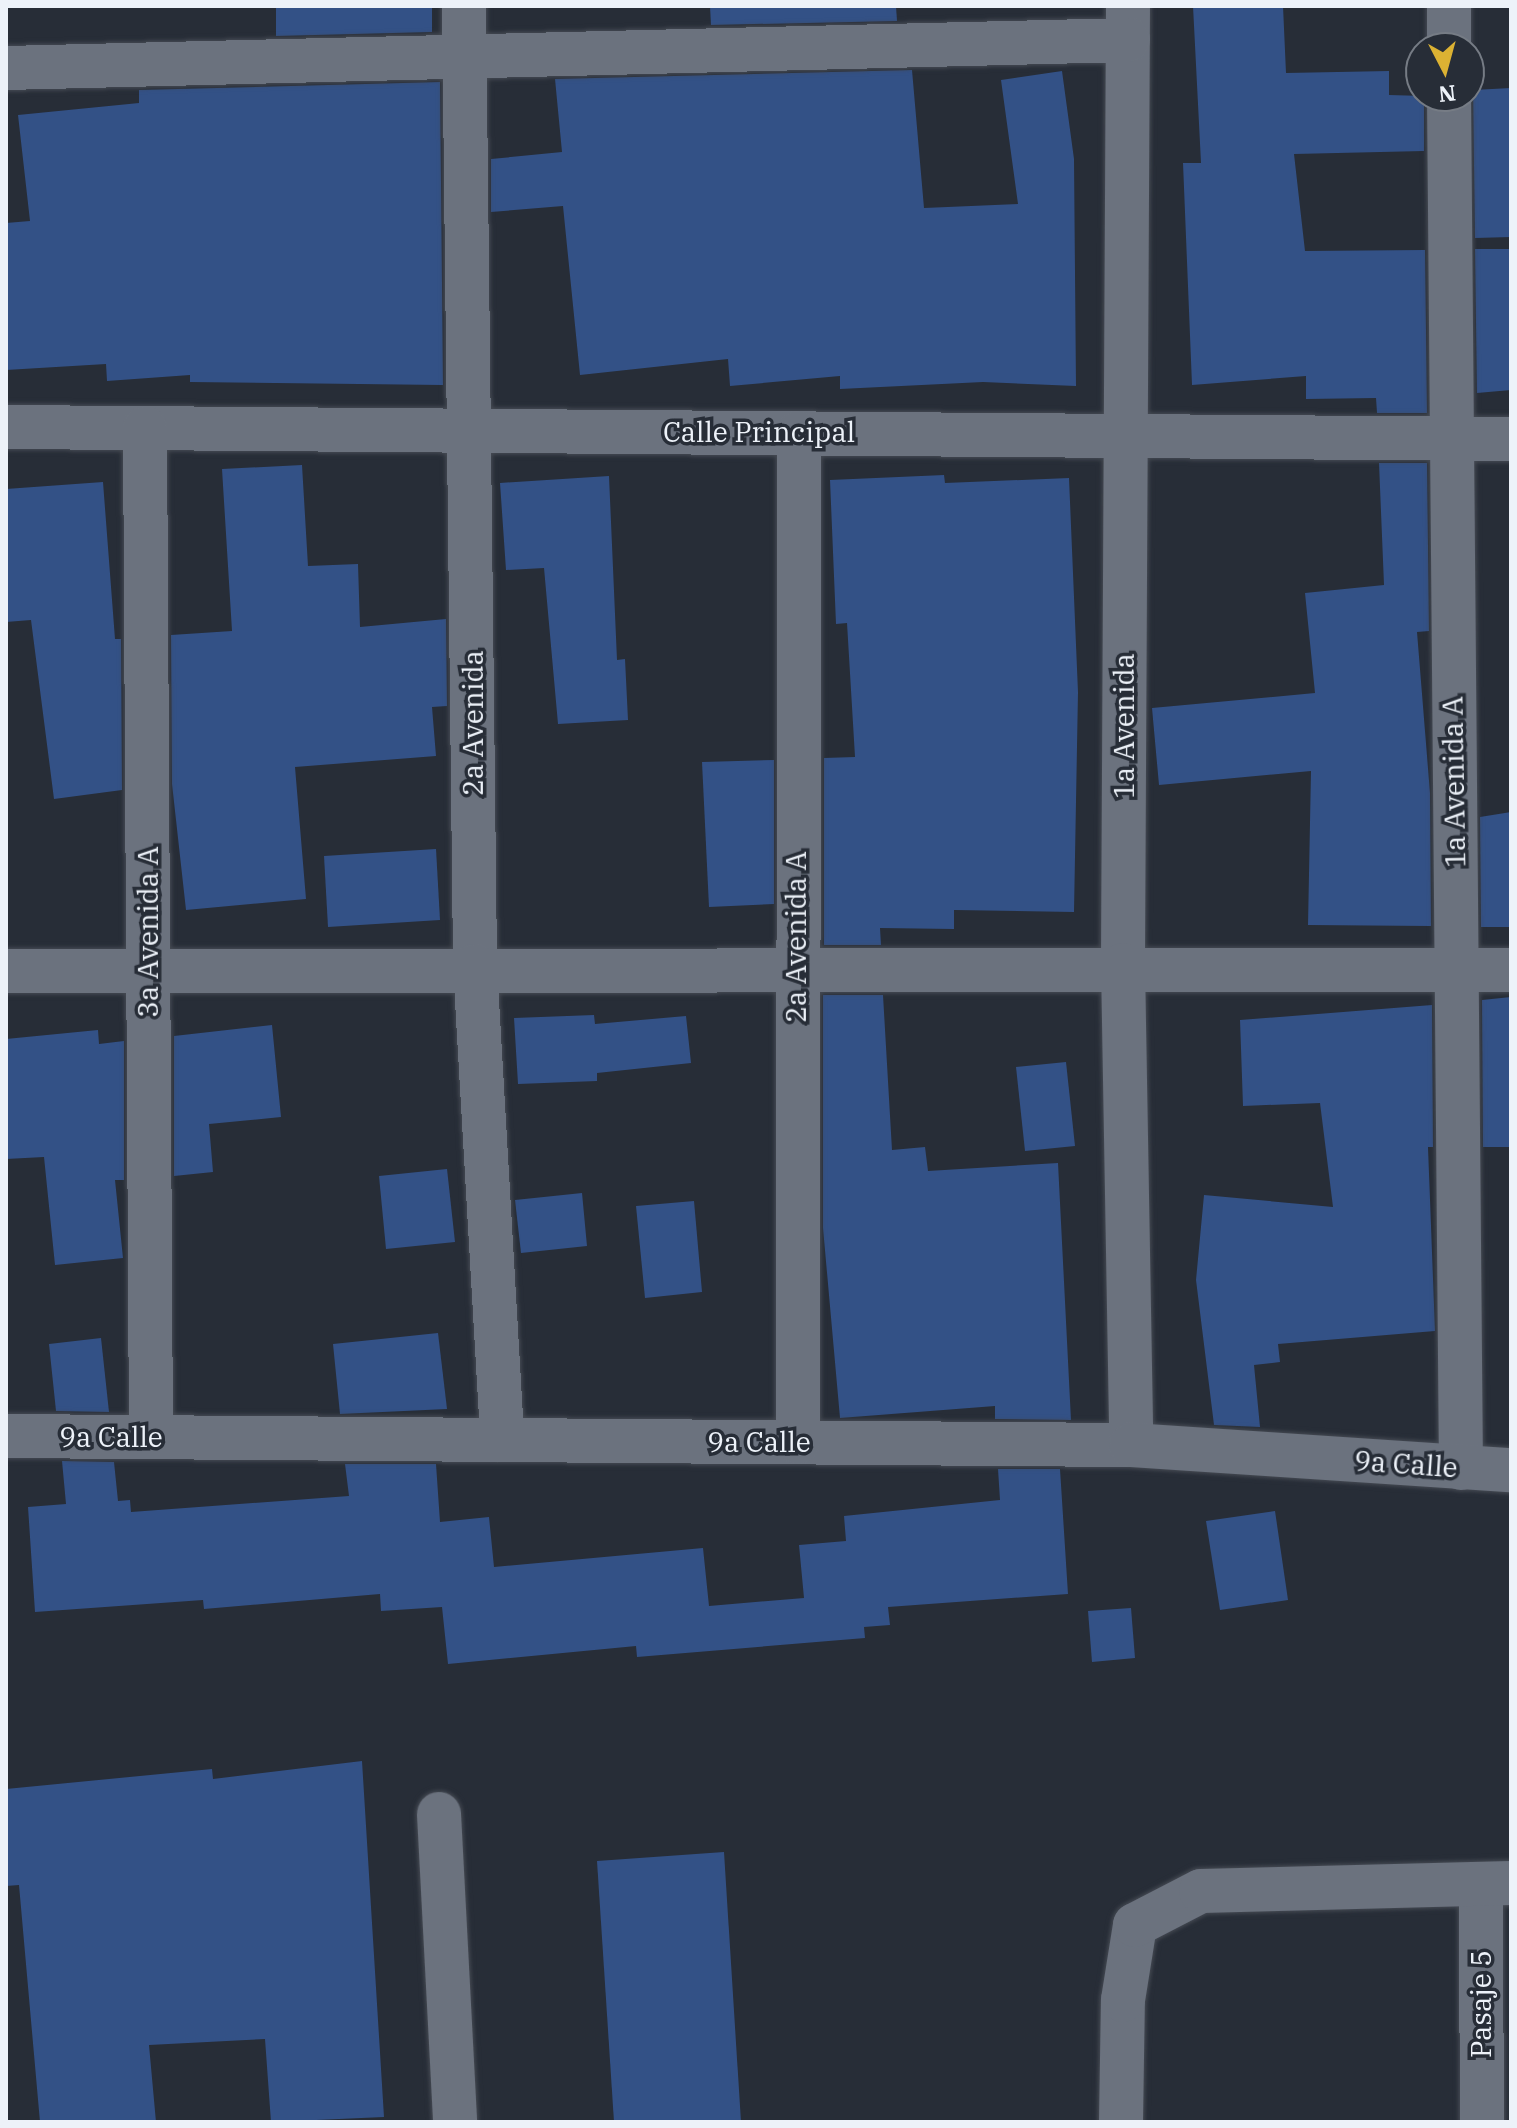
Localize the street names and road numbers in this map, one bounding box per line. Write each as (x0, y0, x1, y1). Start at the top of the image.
street label: Calle Principal (663, 415, 855, 449)
street label: 2a Avenida (456, 650, 490, 796)
street label: 1a Avenida (1107, 653, 1141, 799)
street label: 1a Avenida A (1436, 696, 1472, 868)
street label: 3a Avenida A (131, 846, 165, 1018)
street label: 2a Avenida A (779, 851, 813, 1023)
street label: 9a Calle (59, 1420, 163, 1454)
street label: 9a Calle (707, 1425, 811, 1459)
street label: 9a Calle (1353, 1444, 1459, 1484)
street label: Pasaje 5 (1464, 1950, 1498, 2058)

